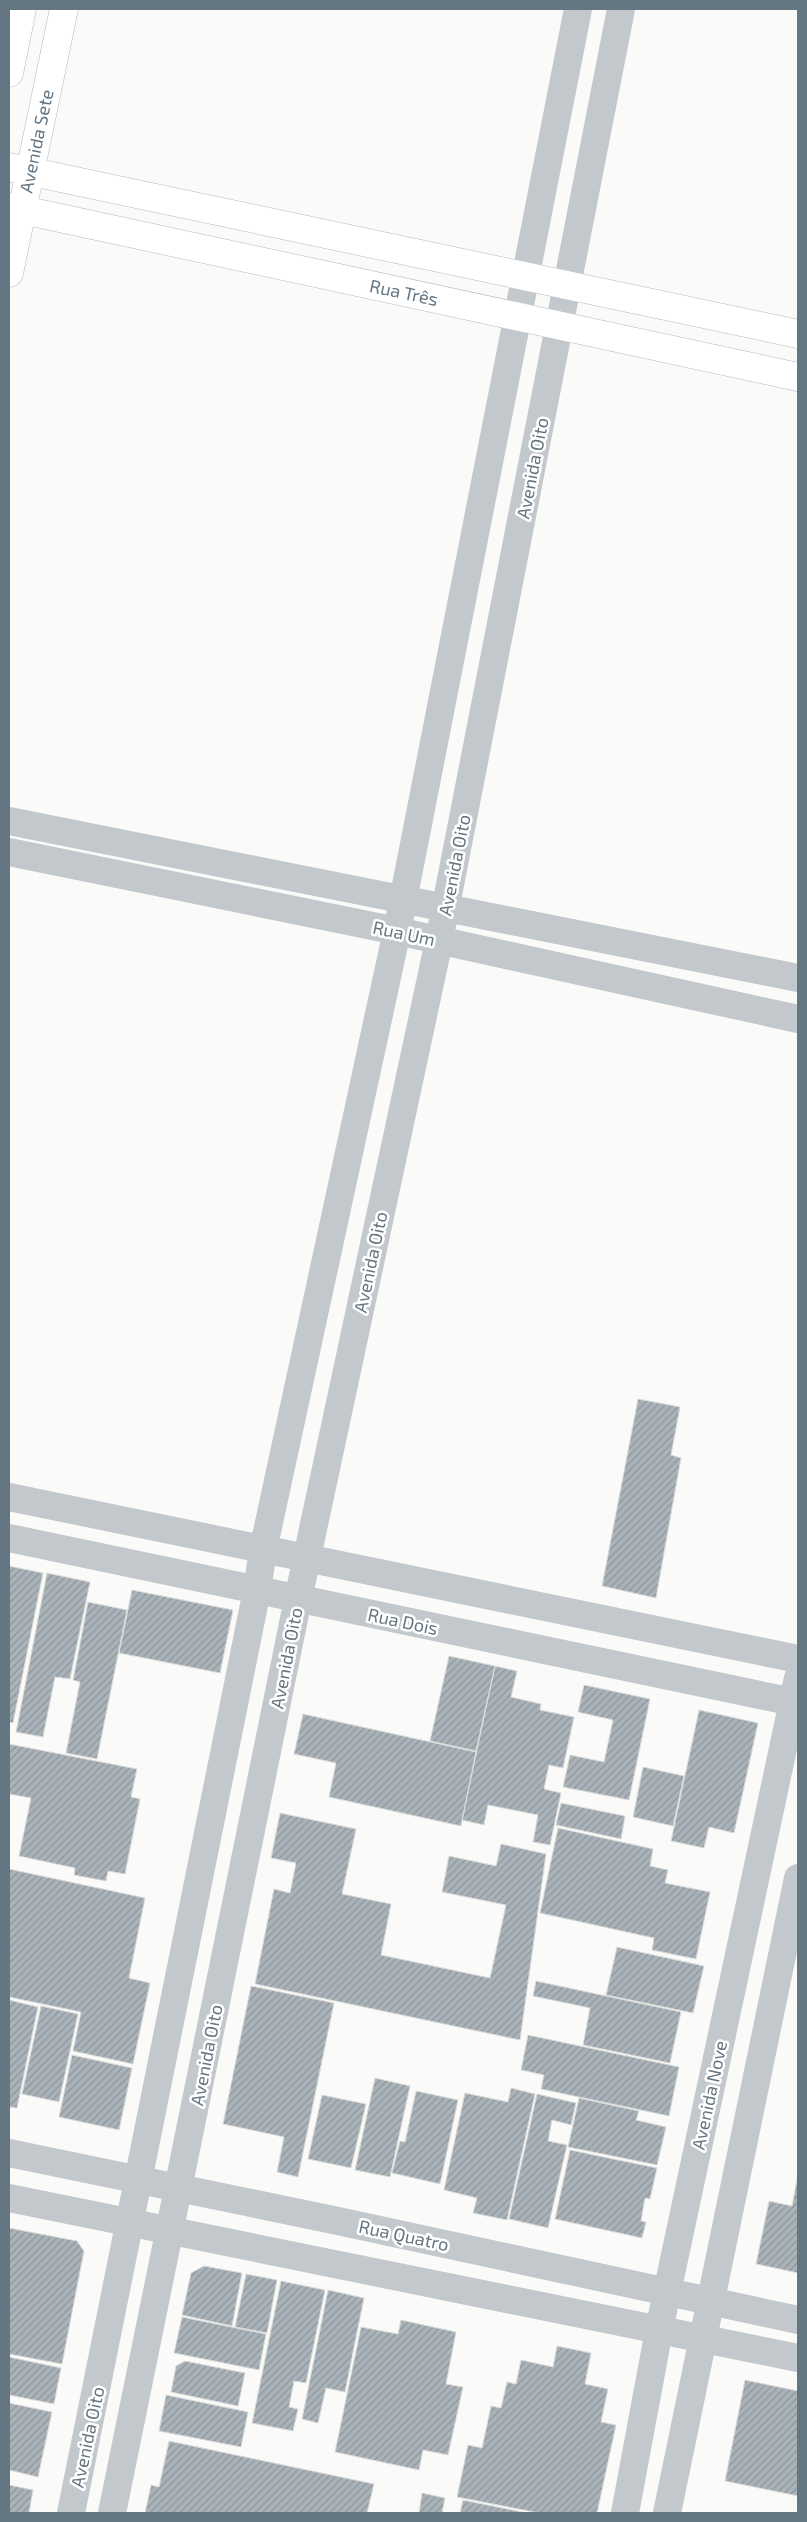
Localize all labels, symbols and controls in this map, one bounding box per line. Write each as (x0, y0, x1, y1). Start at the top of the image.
street label: Avenida Sete (14, 87, 58, 195)
street label: Rua Três (368, 274, 440, 310)
street label: Avenida Oito (511, 416, 553, 520)
street label: Avenida Oito (433, 813, 475, 917)
street label: Rua Um (371, 916, 437, 950)
street label: Avenida Oito (349, 1210, 391, 1314)
street label: Rua Dois (366, 1603, 440, 1639)
street label: Avenida Oito (265, 1606, 307, 1710)
street label: Avenida Oito (185, 2003, 227, 2107)
street label: Avenida Nove (687, 2038, 731, 2152)
street label: Rua Quatro (357, 2215, 451, 2255)
street label: Avenida Oito (66, 2385, 108, 2489)

